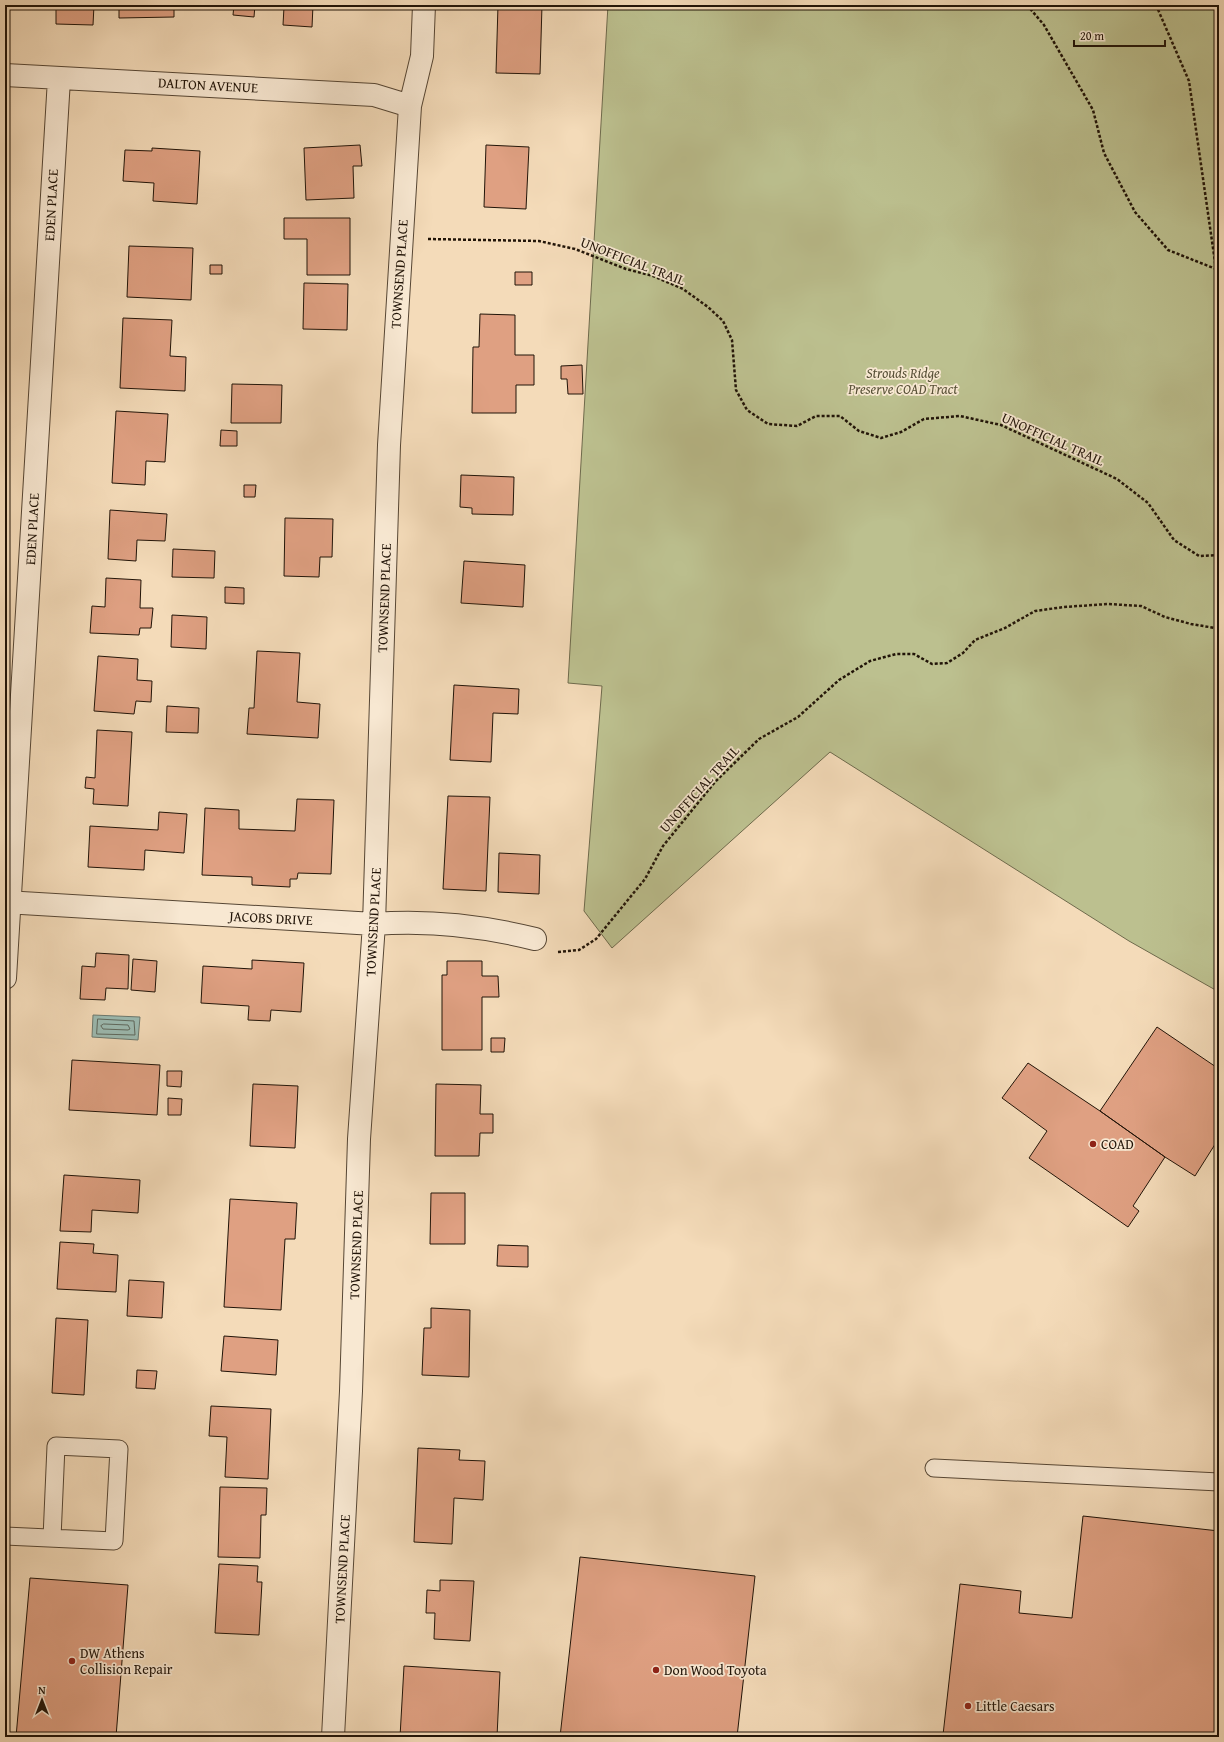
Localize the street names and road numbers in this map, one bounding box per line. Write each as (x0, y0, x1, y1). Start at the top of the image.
street label: DALTON AVENUE (157, 72, 259, 98)
street label: EDEN PLACE (39, 168, 63, 242)
street label: TOWNSEND PLACE (385, 219, 413, 329)
street label: UNOFFICIAL TRAIL (578, 232, 688, 290)
street label: UNOFFICIAL TRAIL (998, 407, 1108, 471)
street label: EDEN PLACE (20, 492, 44, 566)
street label: TOWNSEND PLACE (372, 543, 396, 653)
street label: UNOFFICIAL TRAIL (655, 741, 744, 837)
street label: TOWNSEND PLACE (360, 867, 386, 977)
street label: JACOBS DRIVE (227, 906, 313, 930)
street label: TOWNSEND PLACE (344, 1190, 368, 1300)
street label: TOWNSEND PLACE (329, 1514, 355, 1624)

